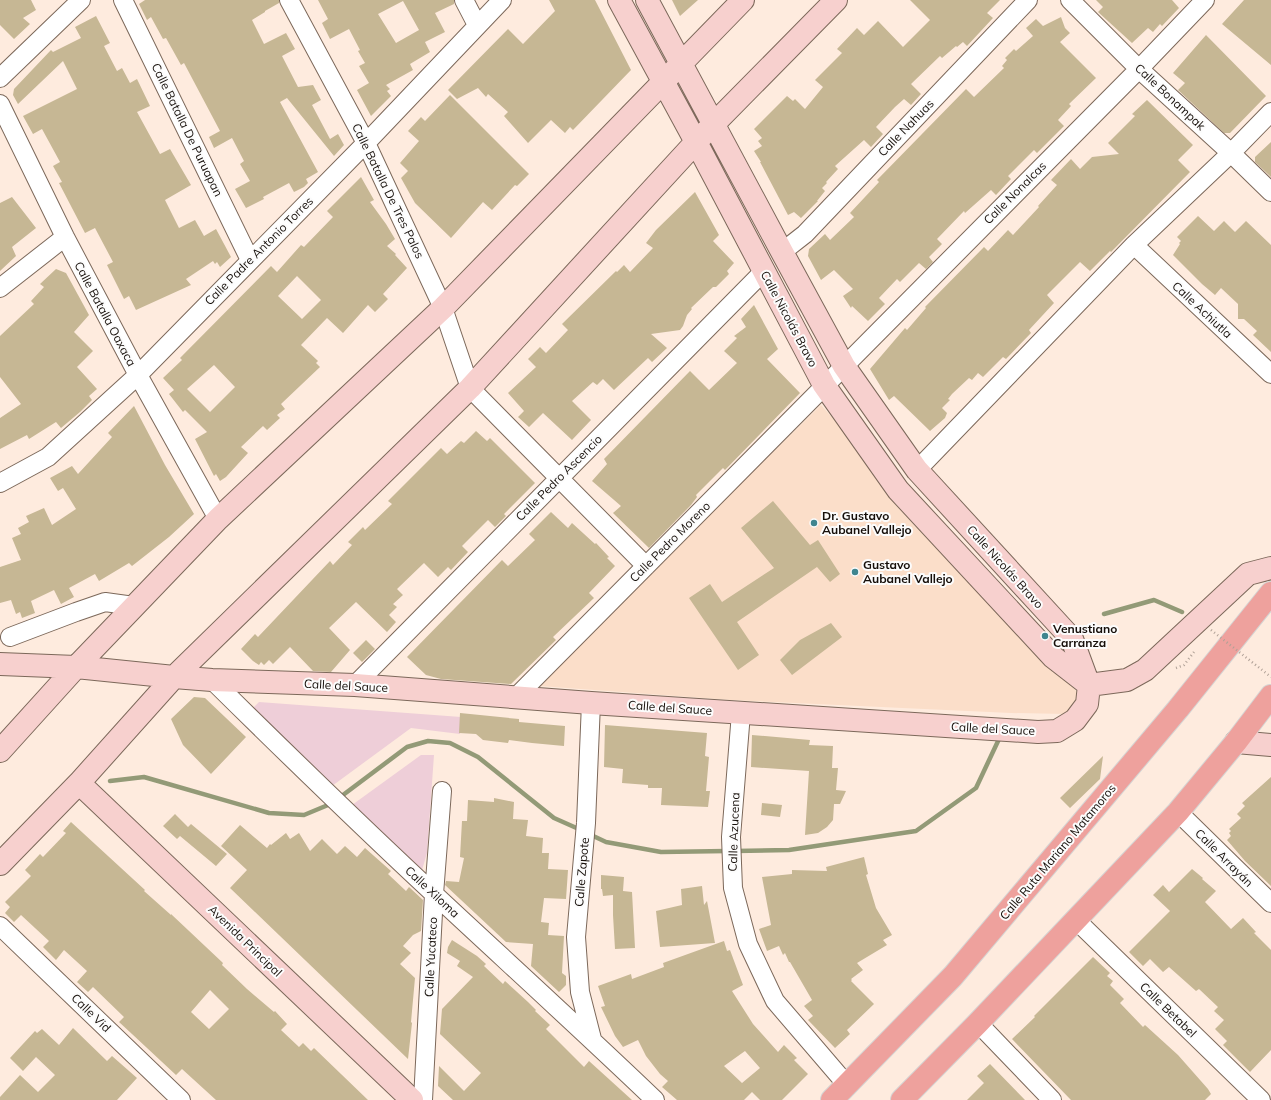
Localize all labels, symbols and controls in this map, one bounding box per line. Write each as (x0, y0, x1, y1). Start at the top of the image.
street label: Calle Bonampak (1132, 60, 1209, 134)
street label: Calle Batalla De Puruapan (149, 61, 226, 199)
street label: Calle Nahuas (875, 96, 937, 159)
street label: Calle Batalla De Tres Palos (349, 121, 428, 261)
street label: Calle Nonalcas (980, 158, 1049, 227)
street label: Calle Padre Antonio Torres (201, 193, 316, 308)
street label: Calle Batalla Oaxaca (71, 259, 139, 369)
street label: Calle Nicolás Bravo (758, 268, 821, 370)
street label: Calle Achiutla (1169, 278, 1235, 341)
street label: Calle Pedro Ascencio (512, 431, 605, 524)
street label: Calle Pedro Moreno (626, 498, 713, 585)
place label: Dr. Gustavo Aubanel Vallejo (822, 508, 912, 537)
marker: Dr. Gustavo Aubanel Vallejo (809, 518, 819, 528)
street label: Calle Nicolás Bravo (964, 522, 1047, 612)
place label: Gustavo Aubanel Vallejo (863, 557, 953, 586)
marker: Gustavo Aubanel Vallejo (850, 567, 860, 577)
place label: Venustiano Carranza (1052, 621, 1117, 650)
marker: Venustiano Carranza (1040, 631, 1050, 641)
street label: Calle del Sauce (304, 676, 388, 695)
street label: Calle del Sauce (627, 697, 713, 718)
street label: Calle del Sauce (951, 719, 1035, 738)
street label: Calle Ruta Mariano Matamoros (996, 781, 1119, 923)
street label: Calle Azucena (725, 792, 742, 872)
street label: Calle Arrayán (1192, 826, 1256, 890)
street label: Calle Zapote (571, 837, 592, 907)
street label: Calle Xiloma (402, 863, 463, 921)
street label: Avenida Principal (205, 902, 285, 980)
street label: Calle Yucateco (421, 916, 440, 997)
street label: Calle Betabel (1137, 979, 1200, 1040)
street label: Calle Vid (69, 990, 114, 1035)

